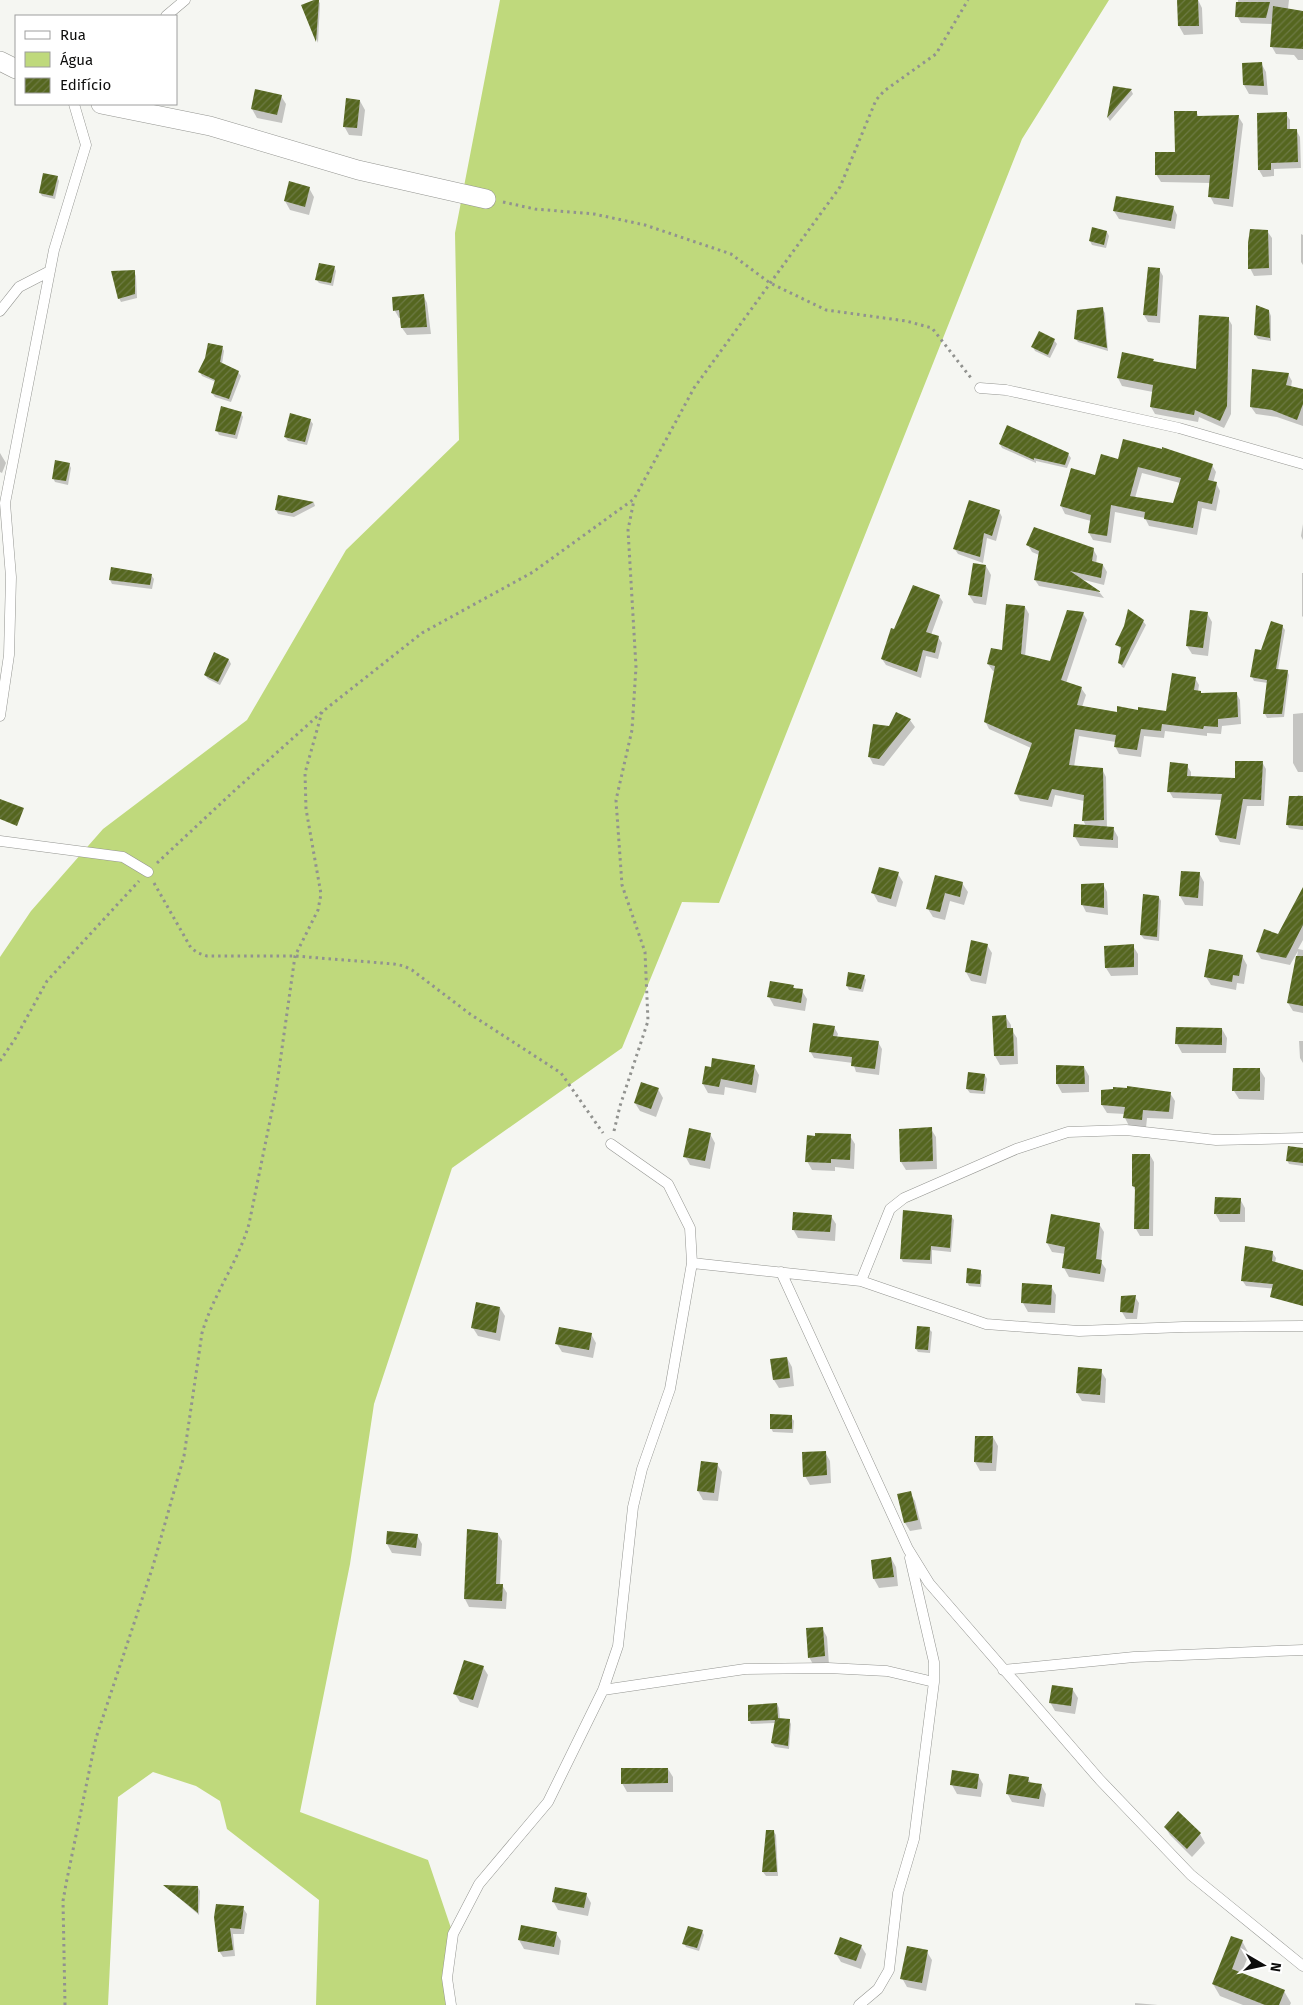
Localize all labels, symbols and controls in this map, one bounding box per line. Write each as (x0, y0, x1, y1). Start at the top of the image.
legend (15, 15, 178, 105)
text: Rua (60, 26, 86, 44)
text: Água (60, 51, 93, 69)
text: Edifício (60, 76, 111, 94)
north arrow (1238, 1940, 1288, 1990)
text: N (1266, 1961, 1284, 1973)

